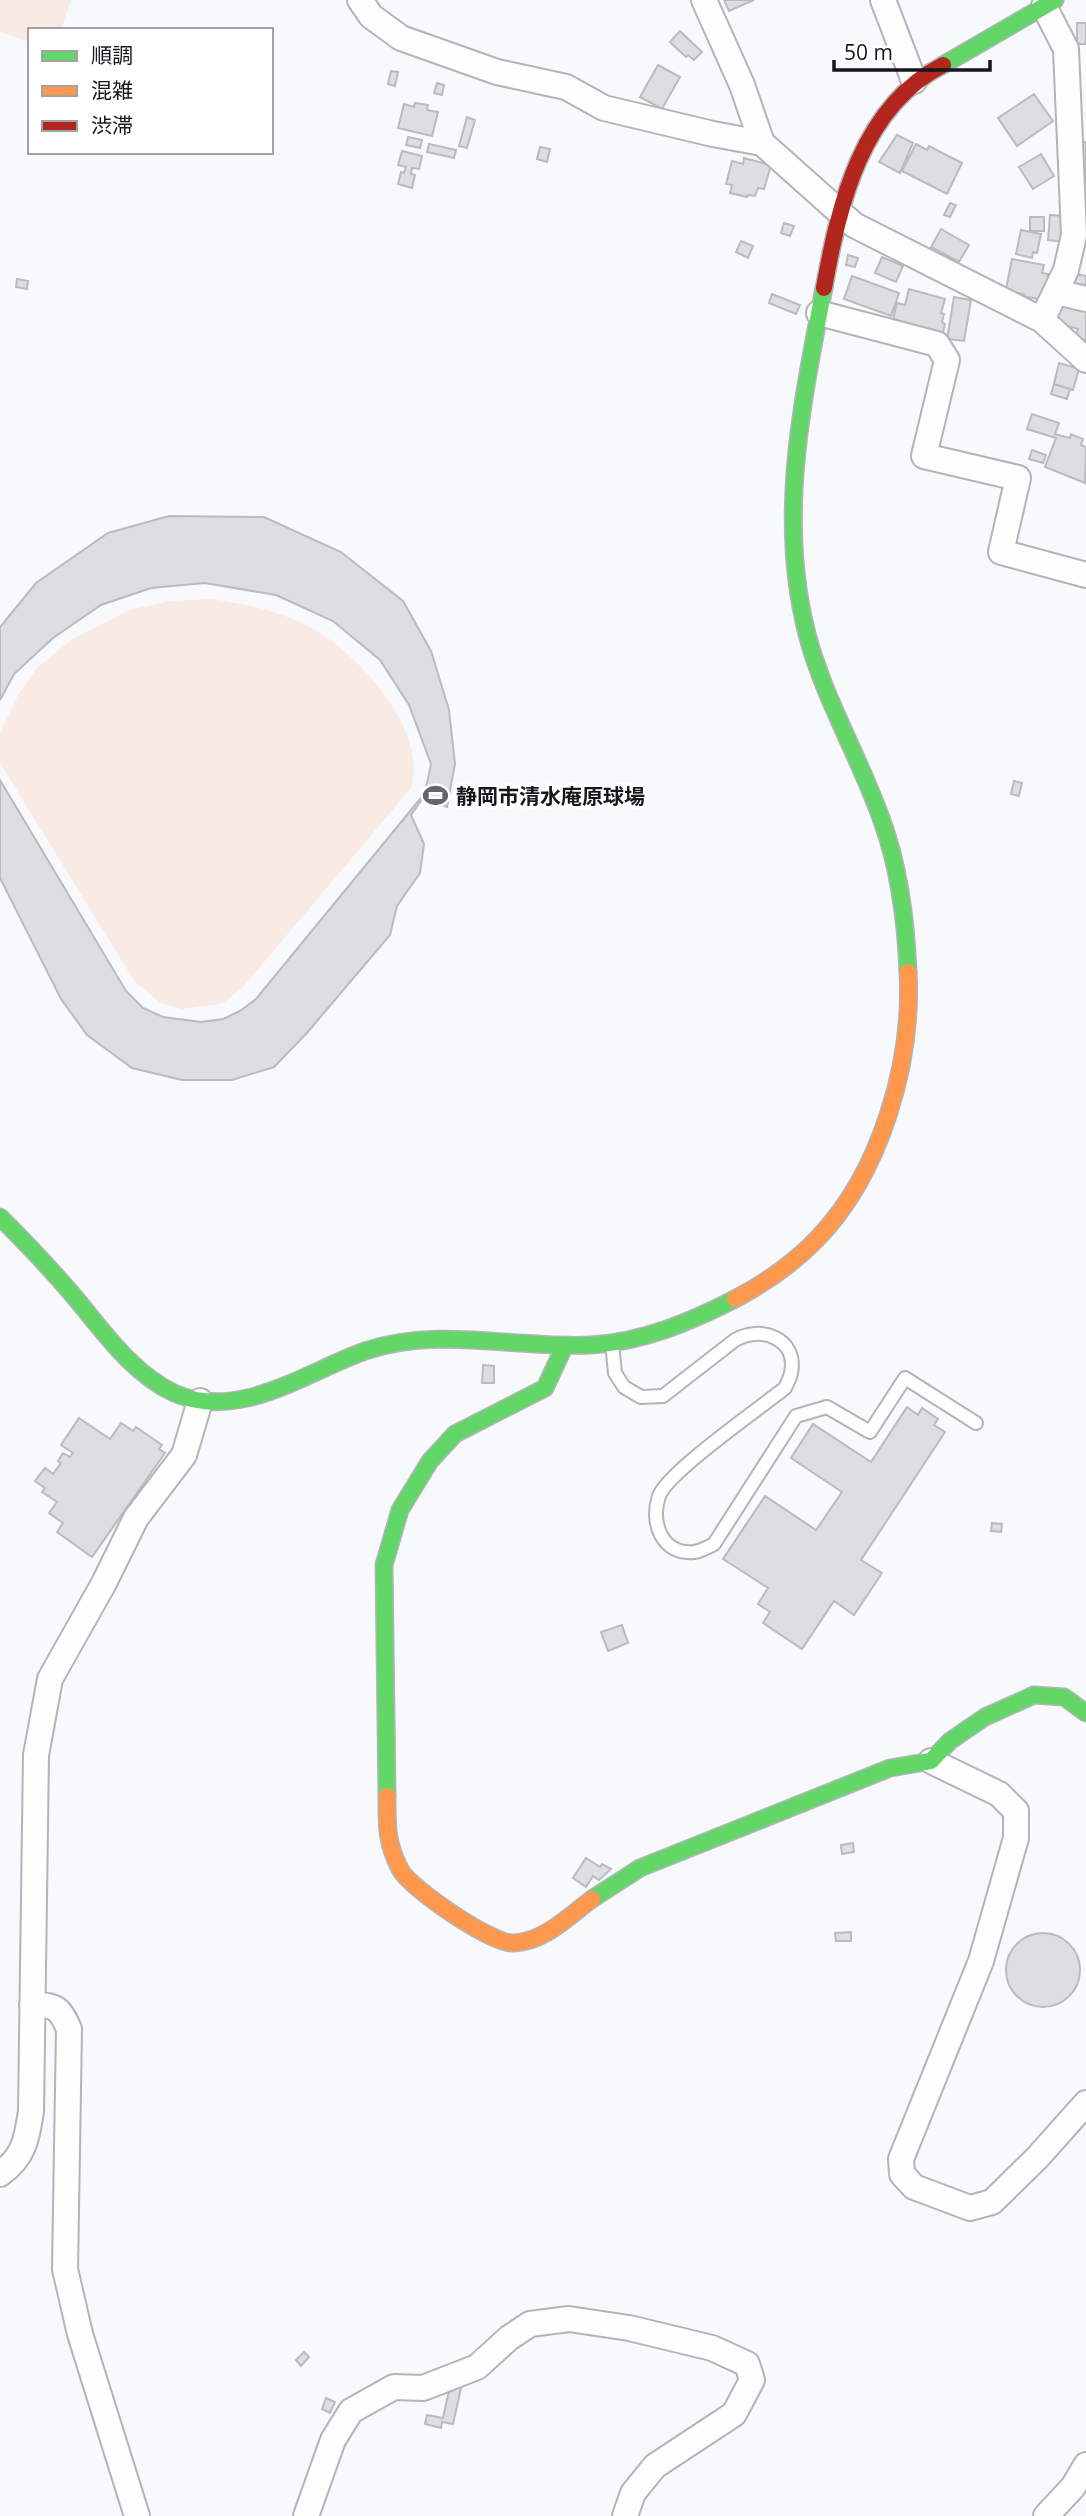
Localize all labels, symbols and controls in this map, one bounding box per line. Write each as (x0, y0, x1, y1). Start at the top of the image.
legend (28, 28, 273, 154)
scale bar (834, 28, 990, 72)
text: 50 m (844, 38, 893, 66)
text: 順調 (91, 41, 133, 69)
text: 混雑 (91, 76, 133, 104)
text: 渋滞 (91, 111, 133, 139)
sports icon: 静岡市清水庵原球場 (422, 782, 450, 810)
place label: 静岡市清水庵原球場 (456, 782, 645, 810)

